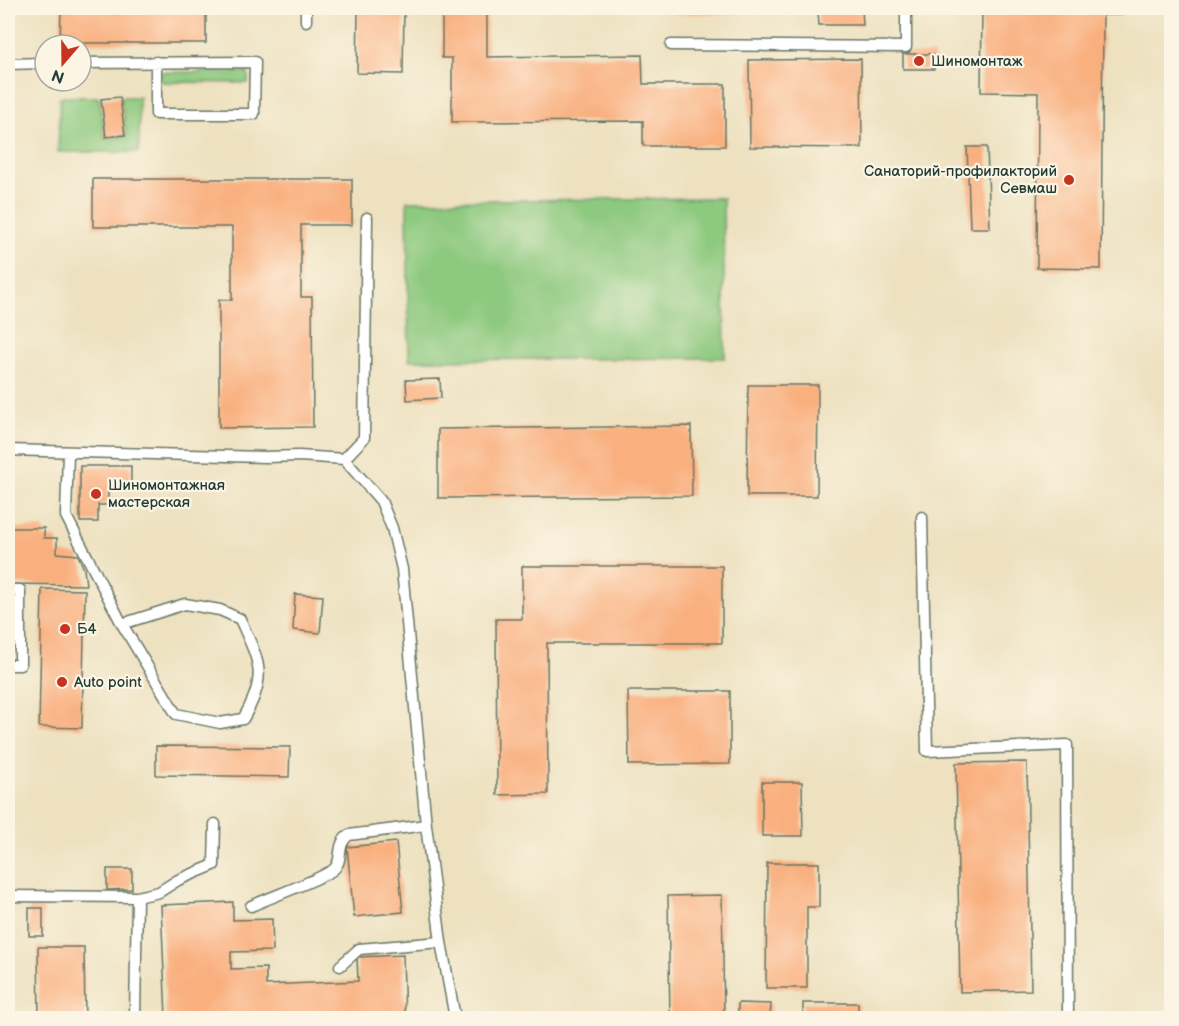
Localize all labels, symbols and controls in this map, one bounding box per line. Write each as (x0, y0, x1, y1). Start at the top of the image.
north arrow (33, 33, 93, 93)
place label: Шиномонтаж (931, 52, 1023, 71)
marker: Шиномонтаж (912, 54, 926, 68)
text: N (49, 65, 67, 87)
place label: Санаторий-профилакторий Севмаш (864, 162, 1057, 198)
marker: Санаторий-профилакторий Севмаш (1062, 173, 1076, 187)
place label: Шиномонтажная мастерская (108, 476, 225, 512)
marker: Шиномонтажная мастерская (89, 487, 103, 501)
place label: Б4 (77, 620, 97, 639)
marker: Б4 (58, 622, 72, 636)
place label: Auto point (74, 673, 142, 692)
marker: Auto point (55, 675, 69, 689)

